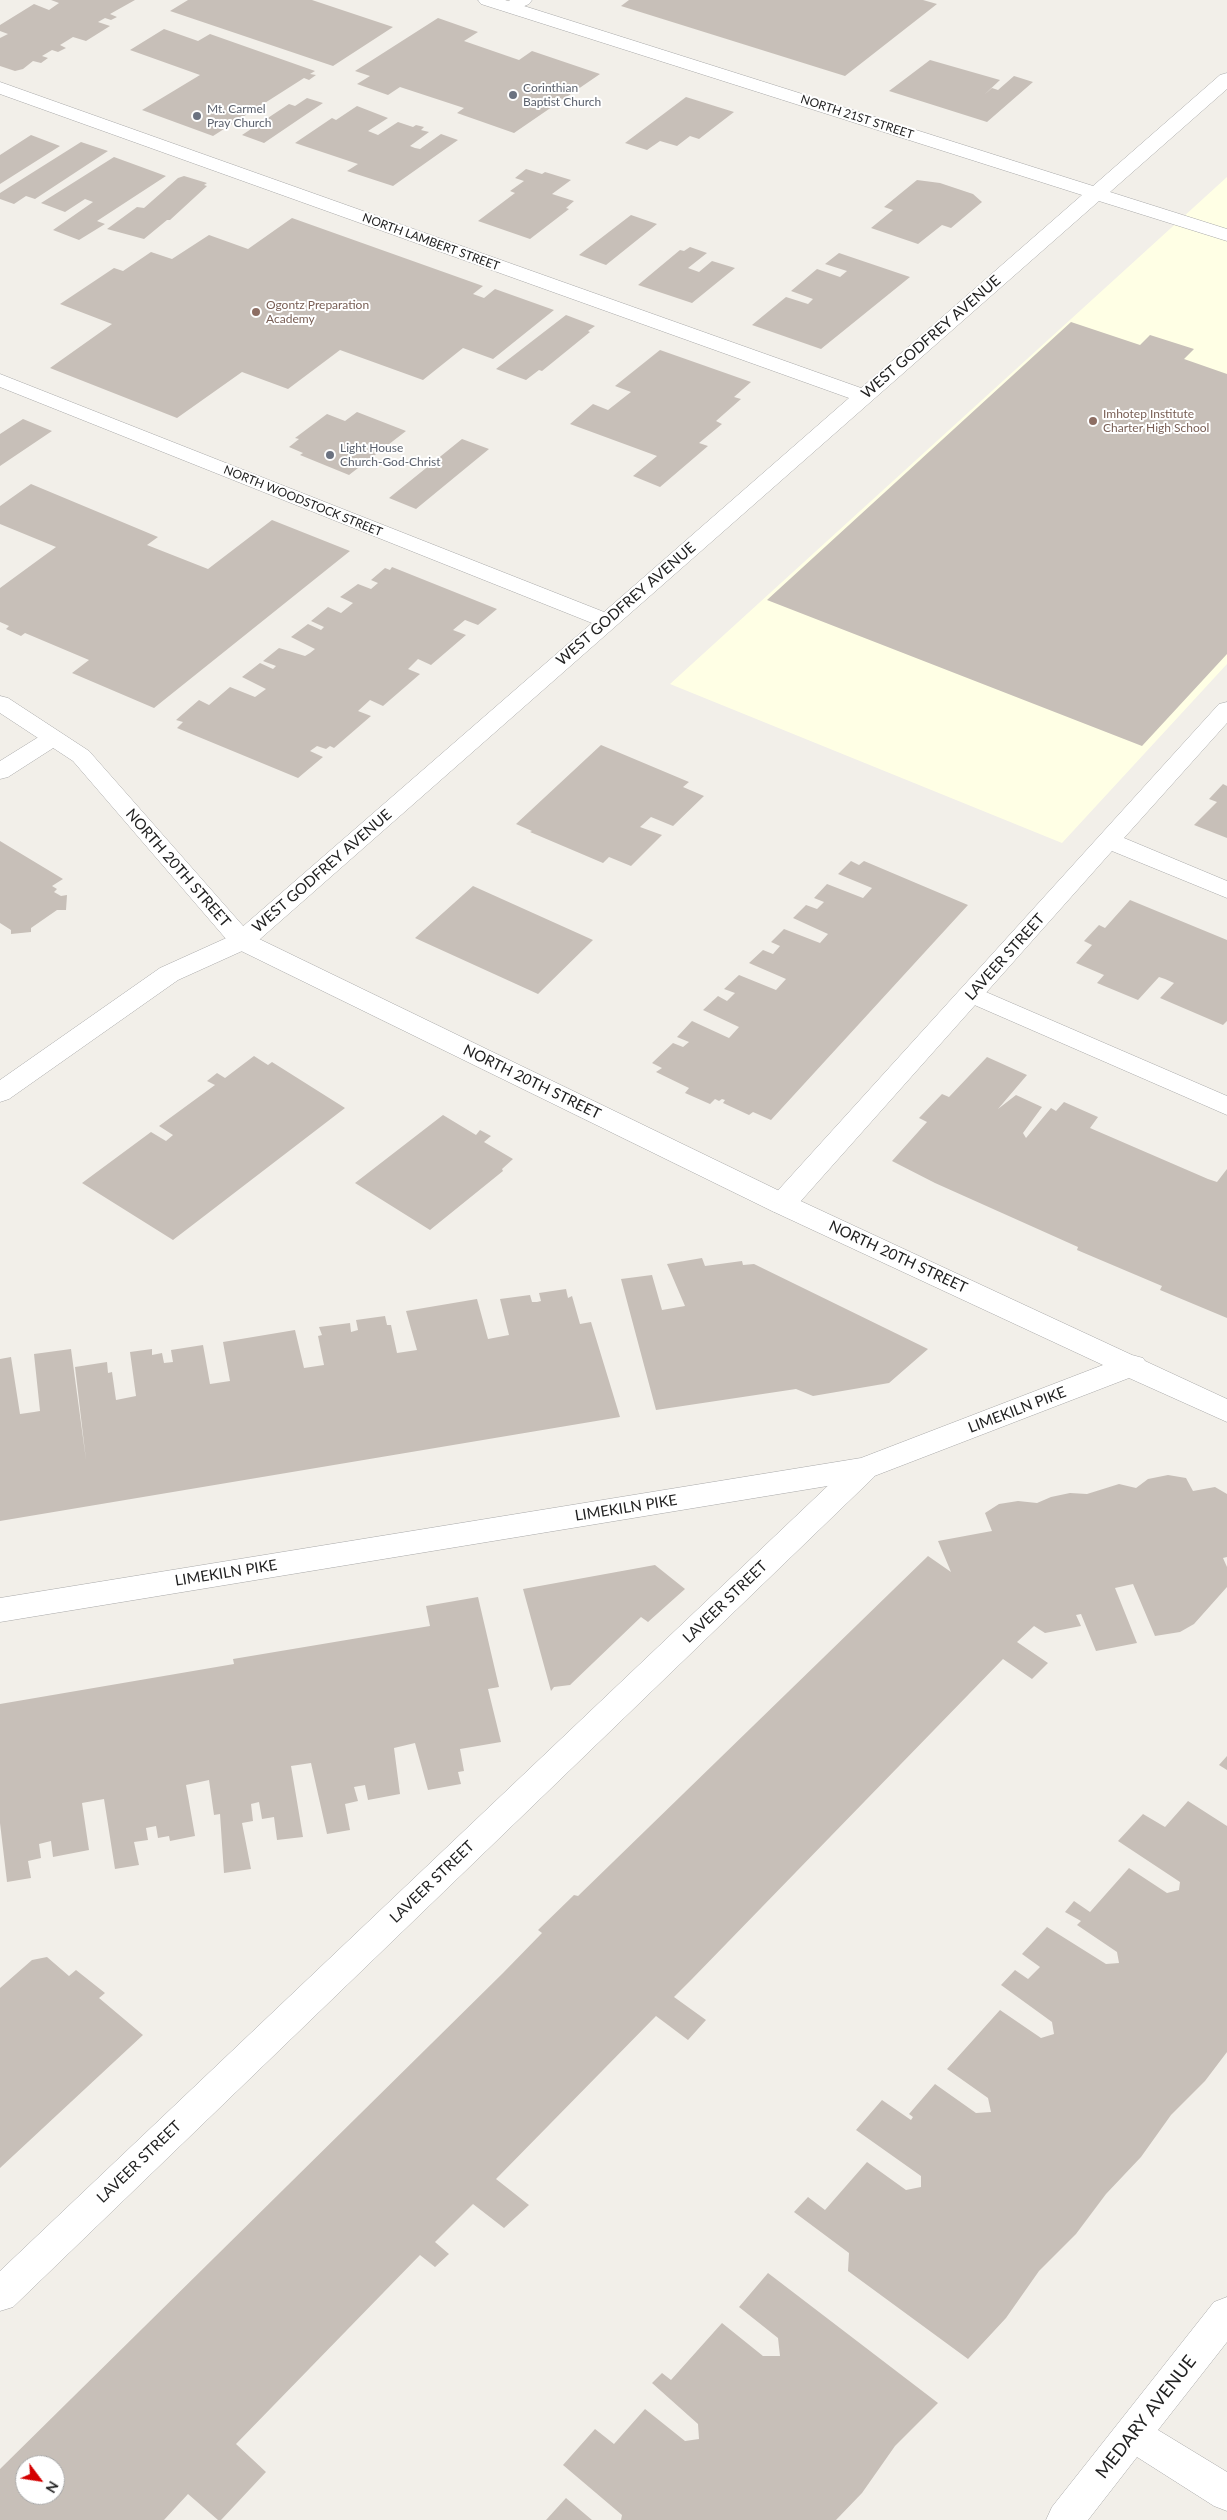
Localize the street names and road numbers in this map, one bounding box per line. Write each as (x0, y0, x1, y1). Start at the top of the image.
street label: NORTH 21ST STREET (799, 92, 915, 142)
street label: NORTH LAMBERT STREET (360, 210, 502, 274)
street label: WEST GODFREY AVENUE (858, 272, 1004, 402)
street label: NORTH WOODSTOCK STREET (222, 463, 384, 539)
street label: WEST GODFREY AVENUE (553, 539, 699, 669)
street label: NORTH 20TH STREET (122, 805, 234, 931)
street label: WEST GODFREY AVENUE (249, 806, 395, 936)
street label: LAVEER STREET (961, 910, 1049, 1004)
street label: NORTH 20TH STREET (460, 1041, 604, 1123)
street label: NORTH 20TH STREET (826, 1217, 970, 1297)
street label: LIMEKILN PIKE (965, 1383, 1069, 1437)
street label: LIMEKILN PIKE (574, 1491, 678, 1525)
street label: LIMEKILN PIKE (174, 1556, 278, 1590)
street label: LAVEER STREET (679, 1557, 771, 1647)
street label: LAVEER STREET (386, 1837, 478, 1927)
street label: LAVEER STREET (93, 2117, 185, 2207)
street label: MEDARY AVENUE (1091, 2351, 1201, 2483)

